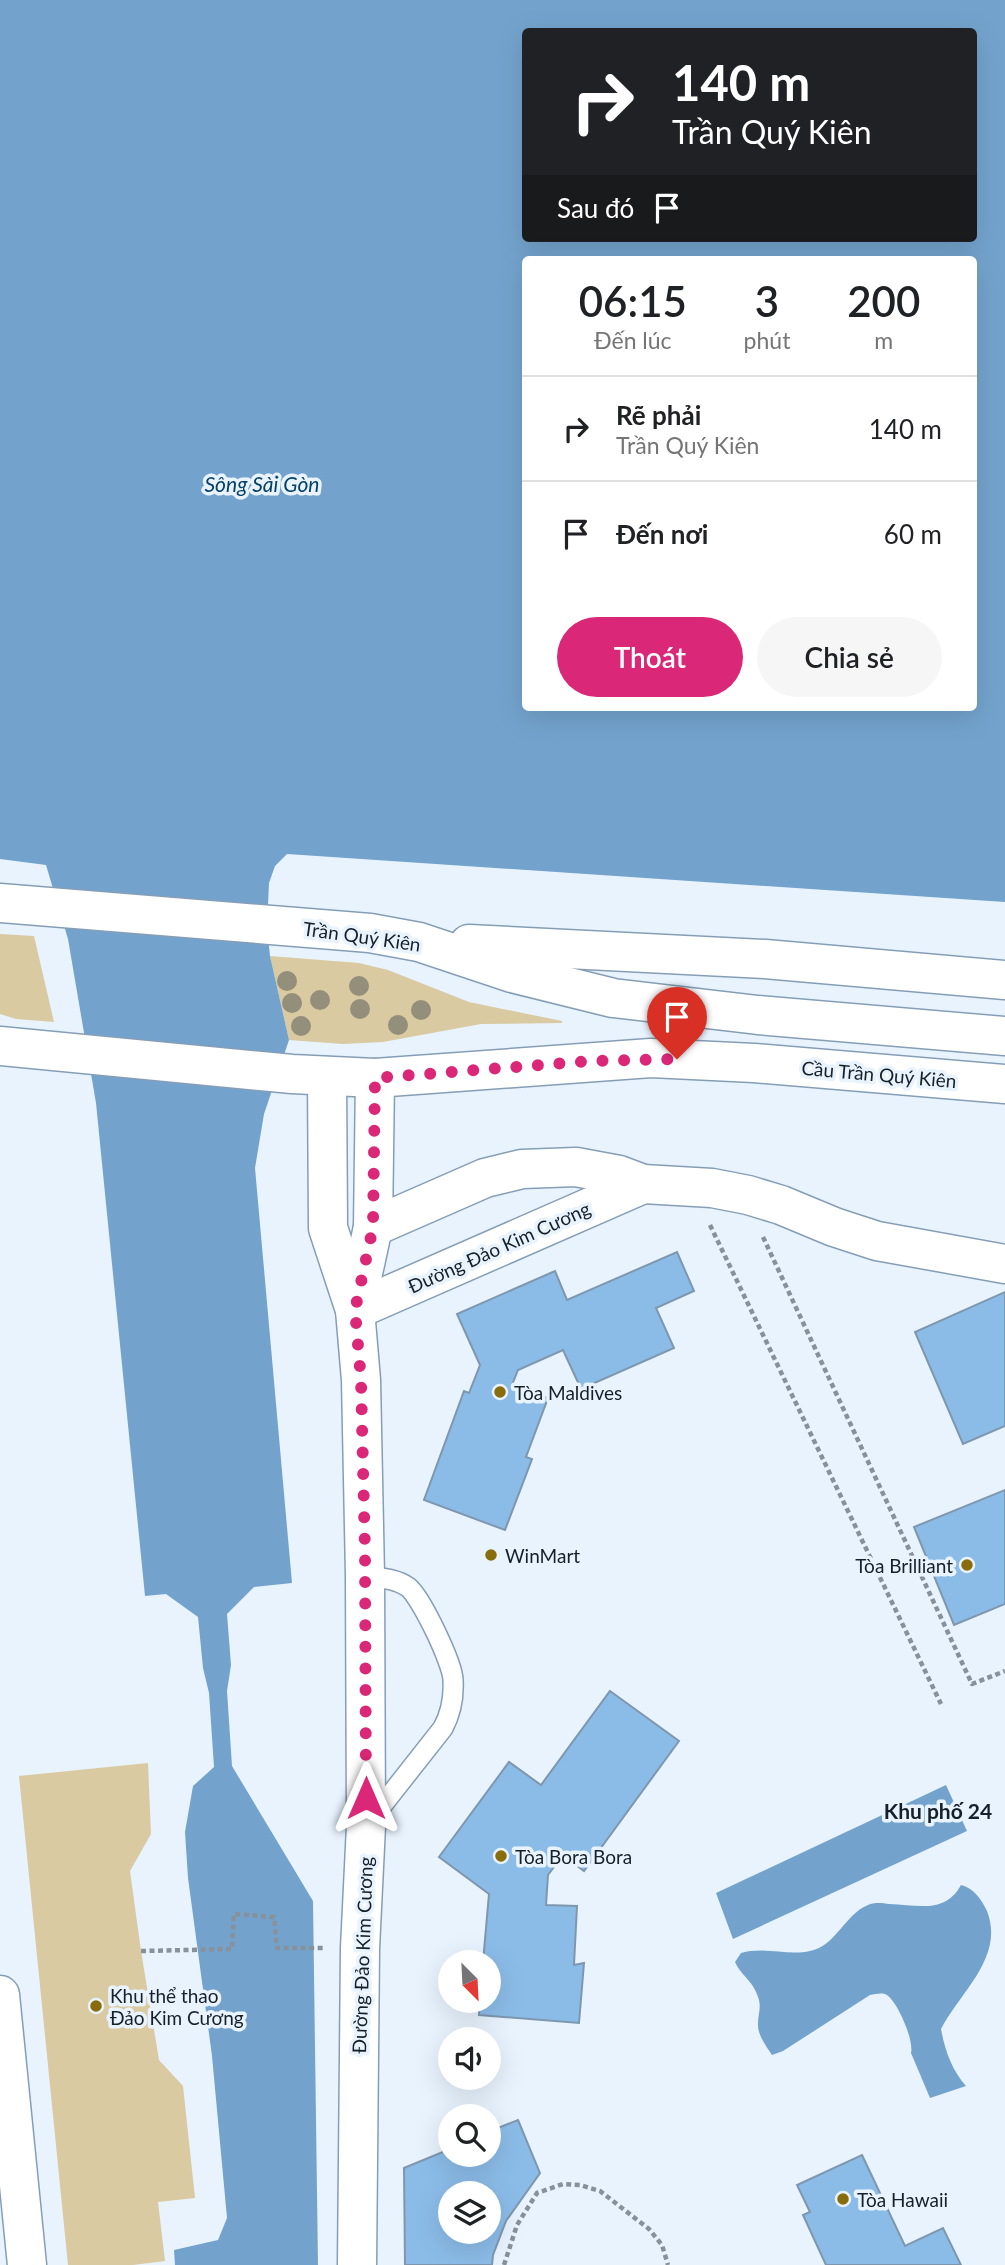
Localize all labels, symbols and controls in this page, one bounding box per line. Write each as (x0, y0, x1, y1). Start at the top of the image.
text: 140 m (672, 53, 810, 111)
icon: right (557, 56, 648, 147)
text: Trần Quý Kiên (672, 112, 872, 151)
icon: arrive (648, 189, 686, 227)
text: Sau đó (557, 192, 634, 224)
text: 06:15 (579, 276, 687, 326)
text: 3 (755, 276, 779, 326)
text: 200 (847, 276, 920, 326)
text: Đến lúc (594, 326, 672, 354)
text: phút (744, 326, 790, 354)
text: m (874, 326, 893, 354)
text: Rẽ phải (616, 399, 701, 431)
icon: right (557, 410, 595, 448)
text: 140 m (869, 413, 942, 445)
text: Trần Quý Kiên (616, 431, 759, 459)
water label: Sông Sài Gòn (205, 471, 320, 496)
icon: arrive (557, 515, 595, 553)
text: Đến nơi (616, 518, 708, 550)
text: 60 m (884, 518, 942, 550)
button: Thoát (557, 617, 743, 697)
button: Chia sẻ (757, 617, 942, 697)
street label: Trần Quý Kiên (302, 916, 422, 956)
pin (647, 987, 707, 1059)
icon: arrive (658, 998, 696, 1036)
street label: Cầu Trần Quý Kiên (801, 1056, 957, 1092)
street label: Đường Đảo Kim Cương (404, 1196, 594, 1298)
place label: Tòa Maldives (514, 1381, 622, 1404)
marker: Tòa Maldives (492, 1384, 508, 1400)
place label: WinMart (505, 1544, 580, 1567)
marker: WinMart (483, 1547, 499, 1563)
place label: Tòa Brilliant (855, 1554, 953, 1577)
marker: Tòa Brilliant (959, 1557, 975, 1573)
position arrow (329, 1761, 403, 1835)
district label: Khu phố 24 (884, 1798, 992, 1823)
place label: Tòa Bora Bora (515, 1845, 632, 1868)
marker: Tòa Bora Bora (493, 1848, 509, 1864)
street label: Đường Đảo Kim Cương (347, 1856, 377, 2054)
north arrow (438, 1950, 500, 2012)
map controls (438, 1950, 501, 2244)
place label: Khu thể thao Đảo Kim Cương (110, 1984, 244, 2029)
marker: Khu thể thao Đảo Kim Cương (88, 1998, 104, 2014)
button: sound (438, 2027, 501, 2090)
button: search (438, 2104, 501, 2167)
button: layers (438, 2181, 501, 2244)
place label: Tòa Hawaii (857, 2188, 948, 2211)
marker: Tòa Hawaii (835, 2191, 851, 2207)

